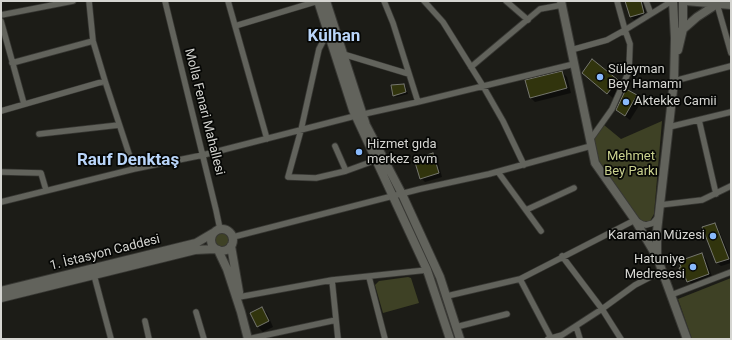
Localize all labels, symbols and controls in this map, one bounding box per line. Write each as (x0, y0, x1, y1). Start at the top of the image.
district label: Külhan (308, 27, 360, 47)
street label: Molla Fenari Mahallesi (181, 47, 227, 177)
place label: Süleyman Bey Hamamı (608, 62, 682, 93)
marker: Süleyman Bey Hamamı (595, 72, 605, 82)
place label: Aktekke Camii (634, 94, 717, 110)
marker: Aktekke Camii (621, 97, 631, 107)
place label: Hizmet gıda merkez avm (367, 137, 437, 168)
marker: Hizmet gıda merkez avm (354, 147, 364, 157)
park label: Mehmet Bey Parkı (604, 149, 658, 180)
district label: Rauf Denktaş (77, 151, 179, 171)
place label: Karaman Müzesi (608, 228, 705, 244)
marker: Karaman Müzesi (708, 231, 718, 241)
street label: 1. İstasyon Caddesi (48, 232, 162, 274)
place label: Hatuniye Medresesi (625, 252, 685, 283)
marker: Hatuniye Medresesi (688, 262, 698, 272)

